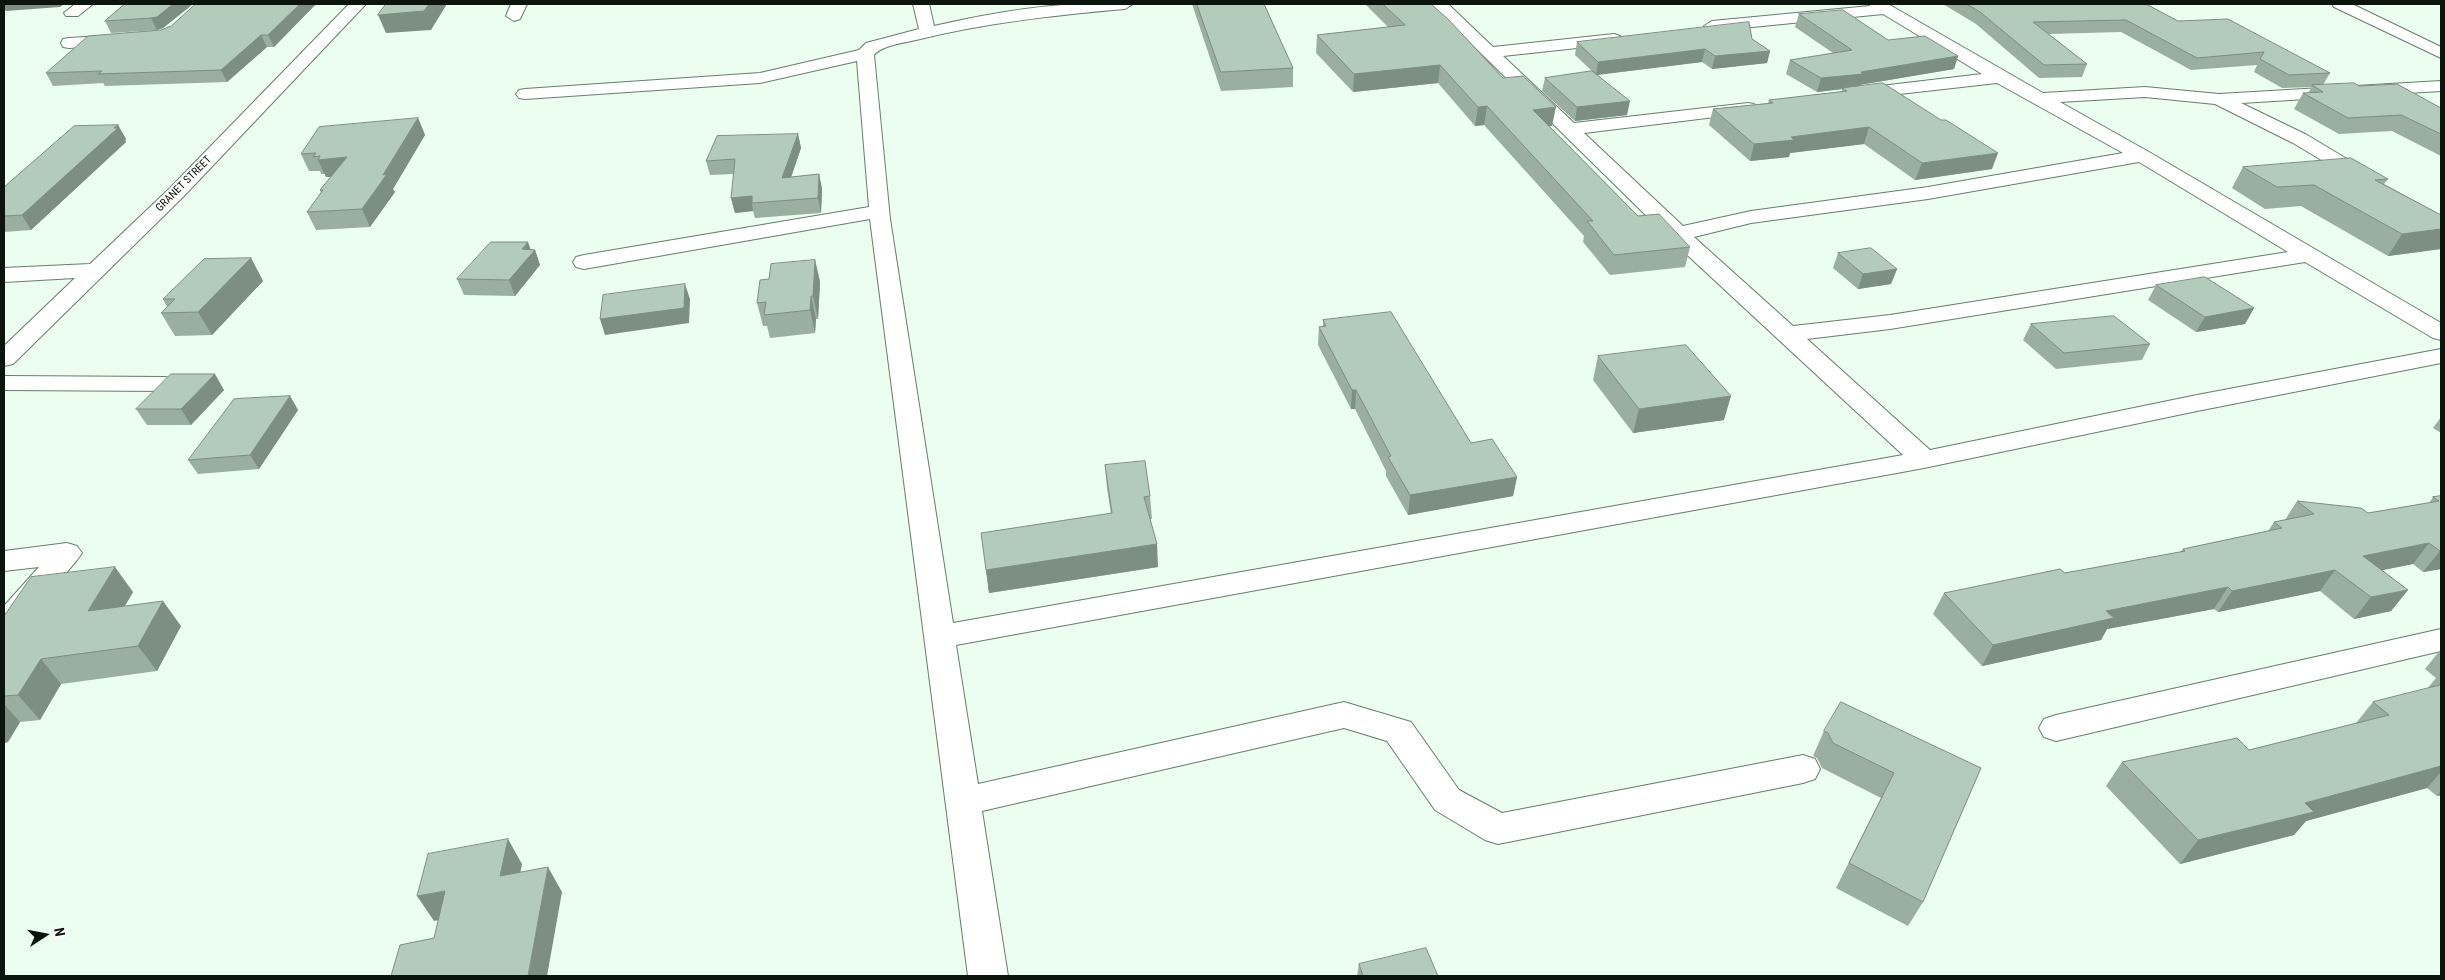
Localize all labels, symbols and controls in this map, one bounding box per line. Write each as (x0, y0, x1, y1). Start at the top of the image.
street label: GRANET STREET (153, 153, 215, 215)
north arrow (20, 910, 70, 960)
text: N (51, 926, 68, 938)

